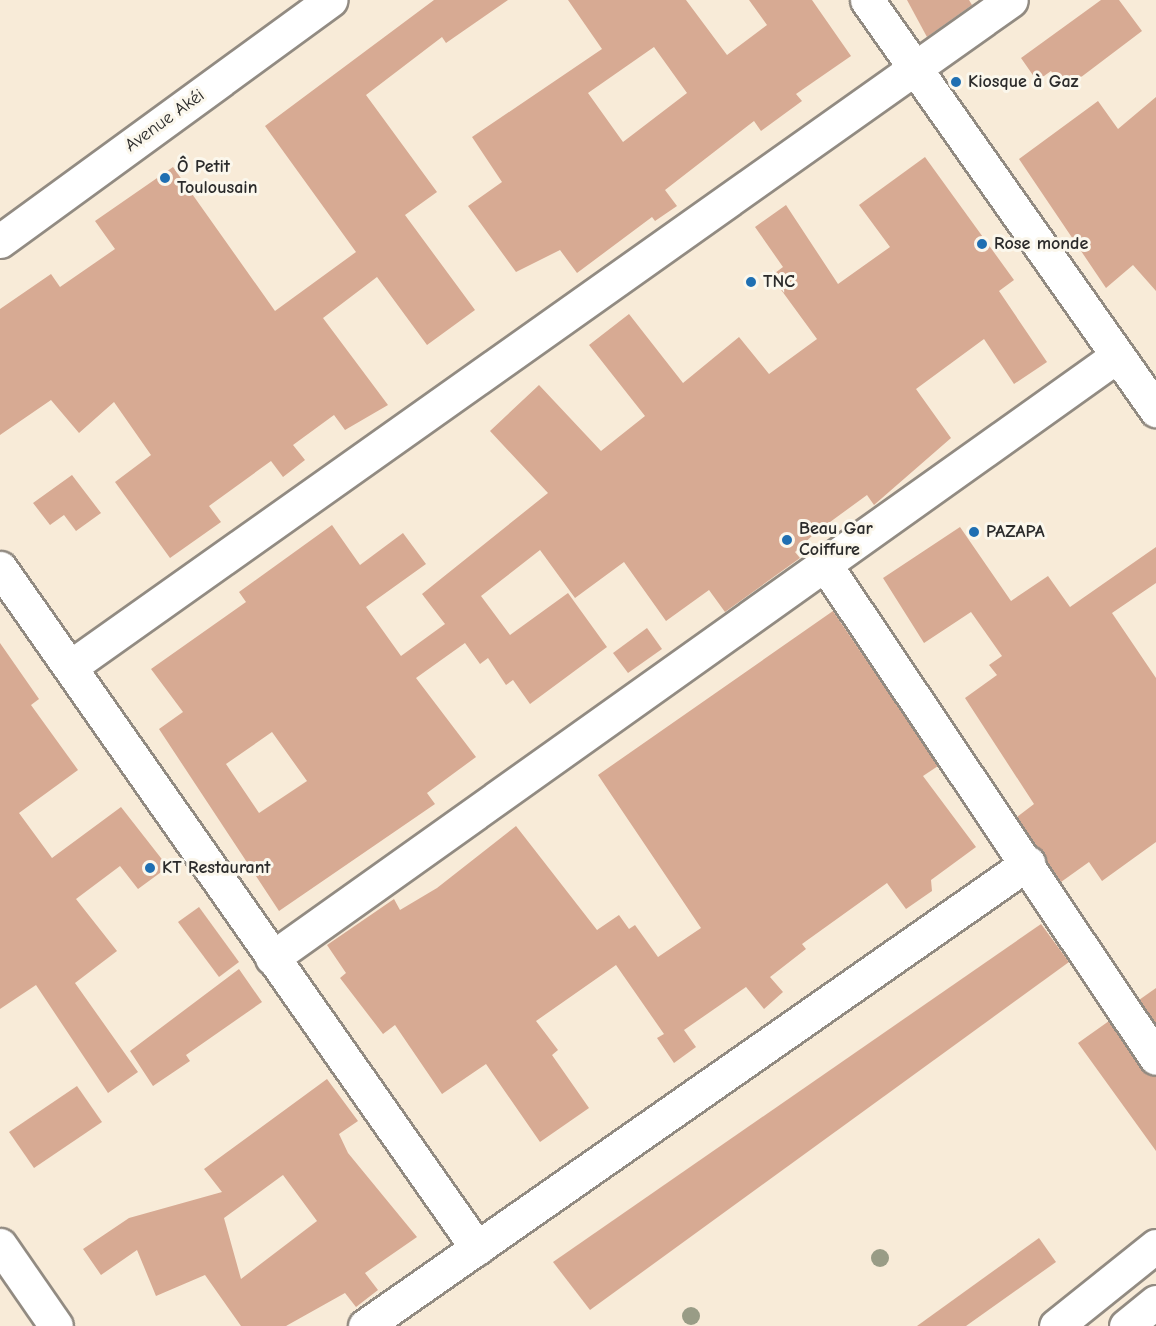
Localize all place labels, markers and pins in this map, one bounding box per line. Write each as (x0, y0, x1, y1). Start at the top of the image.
place label: Kiosque à Gaz (968, 71, 1078, 93)
marker: Kiosque à Gaz (949, 75, 963, 89)
place label: Ô Petit Toulousain (177, 157, 257, 200)
marker: Ô Petit Toulousain (158, 171, 172, 185)
place label: Rose monde (994, 233, 1088, 255)
marker: Rose monde (975, 237, 989, 251)
place label: TNC (763, 271, 795, 293)
marker: TNC (744, 275, 758, 289)
place label: Beau Gar Coiffure (799, 519, 873, 562)
place label: PAZAPA (986, 521, 1045, 543)
marker: PAZAPA (967, 525, 981, 539)
marker: Beau Gar Coiffure (780, 533, 794, 547)
place label: KT Restaurant (162, 857, 270, 879)
marker: KT Restaurant (143, 861, 157, 875)

